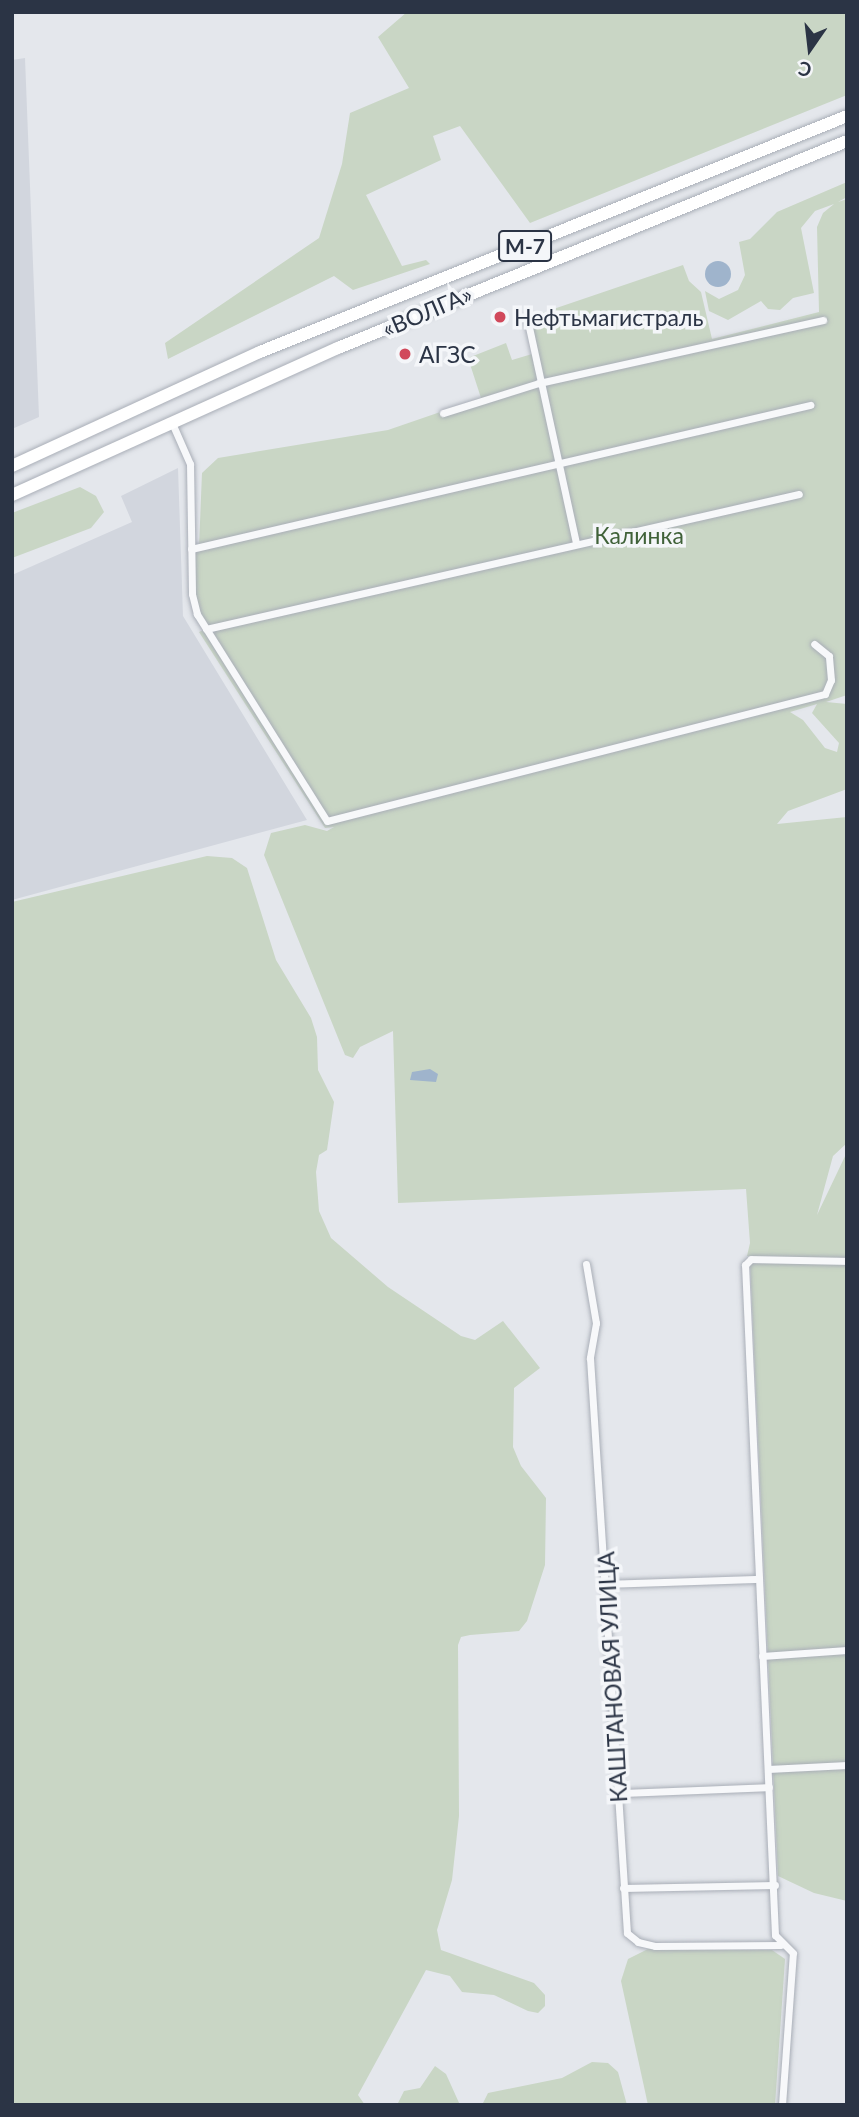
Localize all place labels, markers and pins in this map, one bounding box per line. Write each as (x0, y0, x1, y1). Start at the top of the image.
place label: Нефтьмагистраль (514, 303, 704, 331)
marker: Нефтьмагистраль (492, 309, 508, 325)
place label: АГЗС (419, 340, 475, 368)
marker: АГЗС (397, 346, 413, 362)

